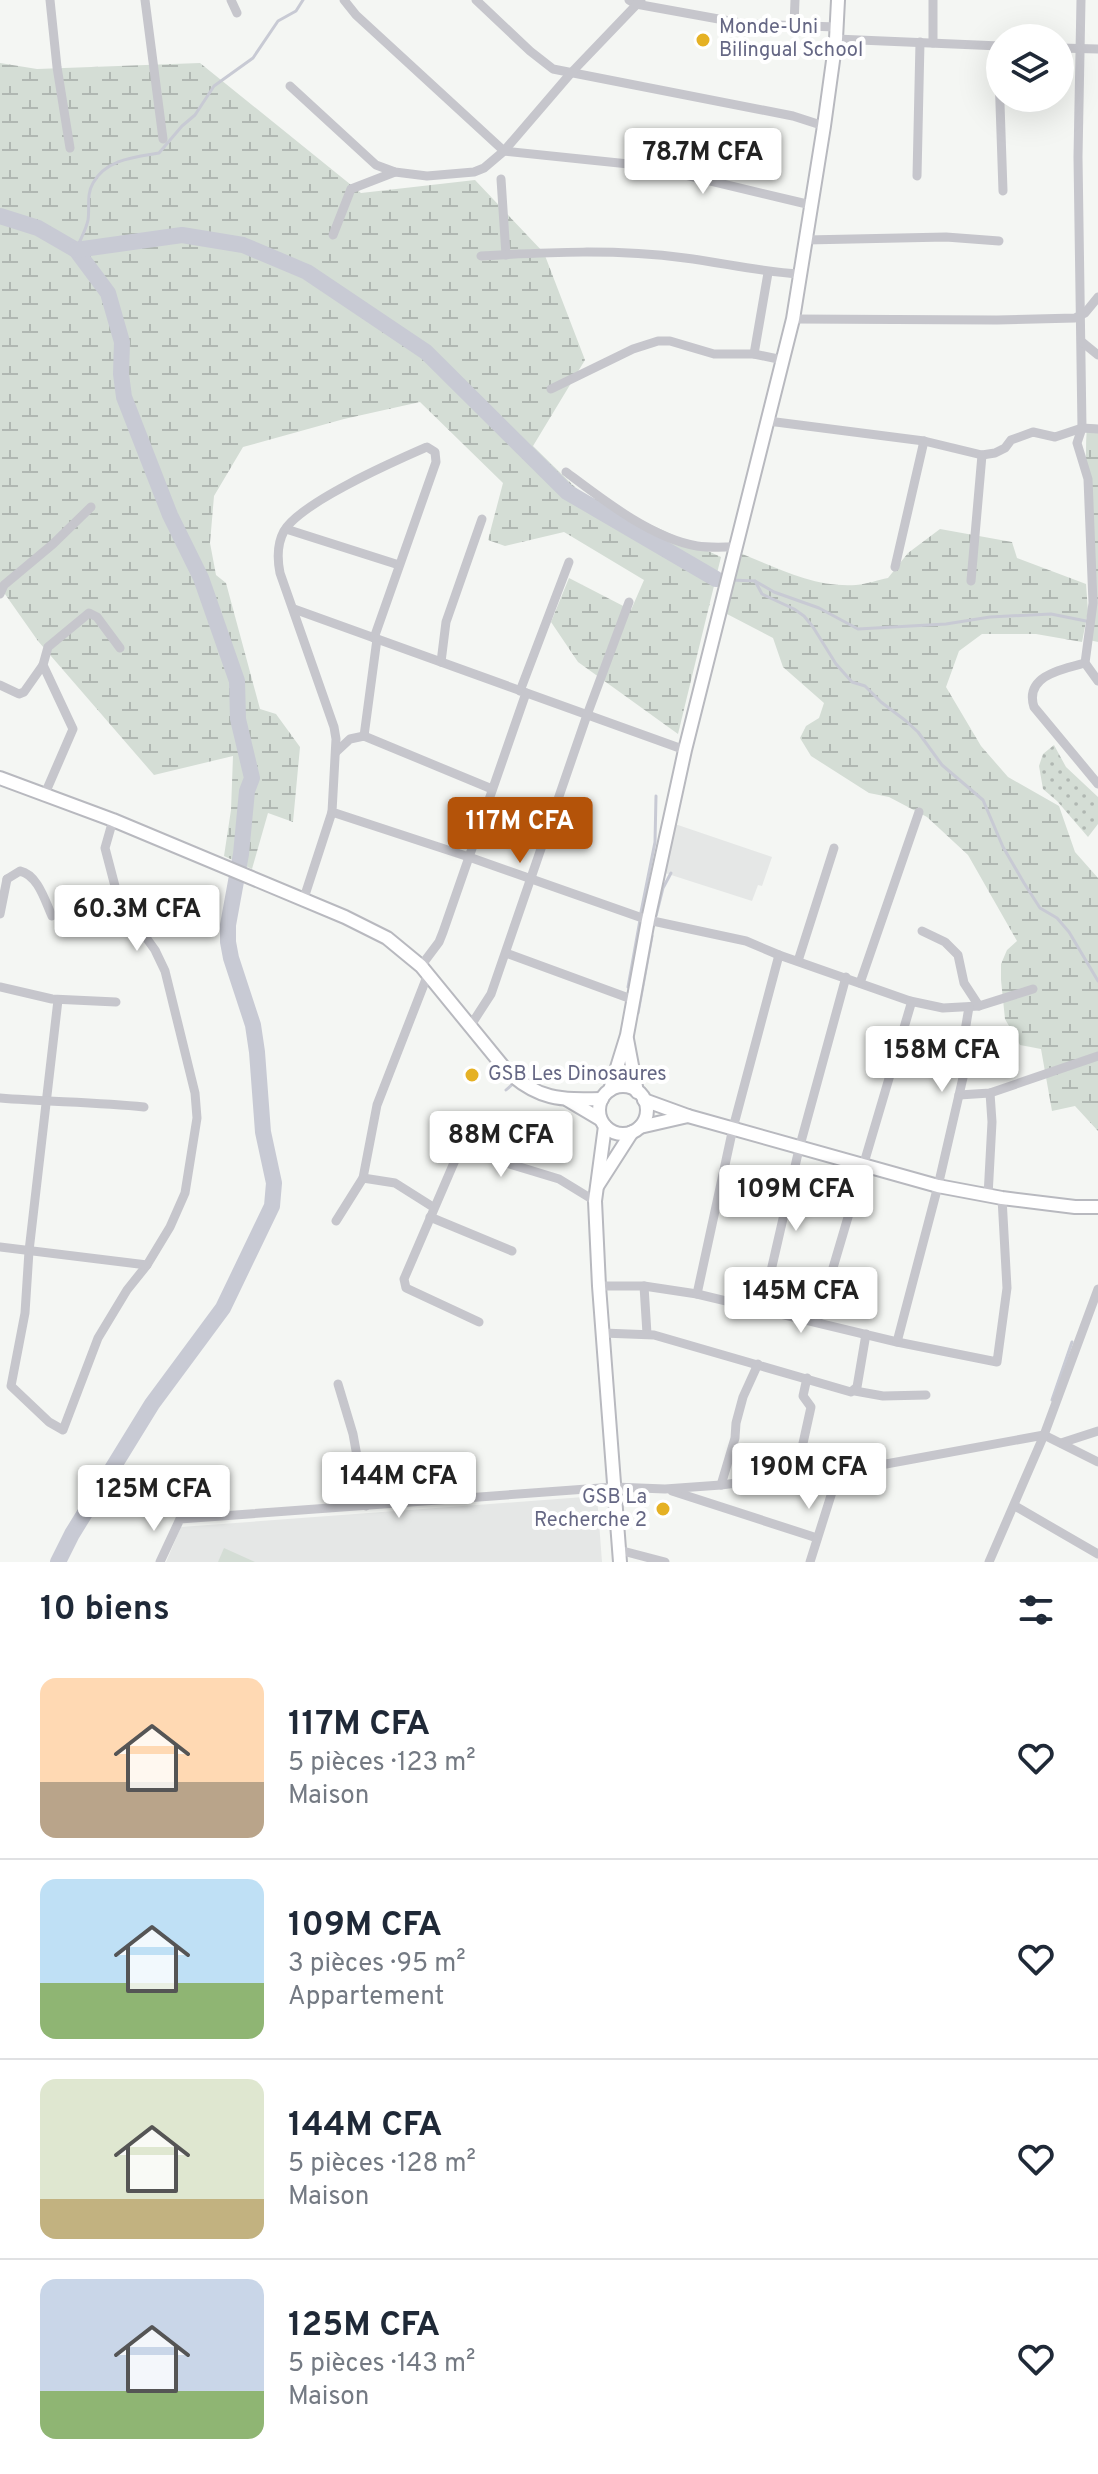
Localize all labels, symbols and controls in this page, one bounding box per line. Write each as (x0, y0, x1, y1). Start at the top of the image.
place label: Monde-Uni Bilingual School (719, 15, 863, 64)
map controls (986, 24, 1074, 112)
button: layers (986, 24, 1074, 112)
marker: Monde-Uni Bilingual School (694, 31, 712, 49)
pin: 78.7M CFA (611, 128, 795, 196)
text: 78.7M CFA (642, 137, 764, 170)
pin: 117M CFA (437, 797, 603, 865)
text: 117M CFA (466, 806, 574, 839)
pin: 60.3M CFA (45, 885, 229, 953)
text: 60.3M CFA (72, 894, 202, 927)
pin: 158M CFA (859, 1026, 1025, 1094)
text: 158M CFA (884, 1035, 1000, 1068)
place label: GSB Les Dinosaures (488, 1062, 667, 1088)
marker: GSB Les Dinosaures (463, 1066, 481, 1084)
pin: 88M CFA (427, 1111, 575, 1179)
text: 88M CFA (448, 1120, 554, 1153)
pin: 109M CFA (713, 1165, 879, 1233)
text: 109M CFA (737, 1174, 855, 1207)
pin: 145M CFA (718, 1267, 884, 1335)
text: 145M CFA (742, 1276, 860, 1309)
pin: 190M CFA (726, 1443, 892, 1511)
pin: 144M CFA (316, 1452, 482, 1520)
text: 190M CFA (750, 1452, 868, 1485)
text: 144M CFA (340, 1461, 458, 1494)
pin: 125M CFA (71, 1465, 237, 1533)
text: 125M CFA (96, 1474, 212, 1507)
place label: GSB La Recherche 2 (534, 1485, 647, 1534)
marker: GSB La Recherche 2 (654, 1500, 672, 1518)
icon: filters (1014, 1588, 1058, 1632)
text: 10 biens (40, 1589, 170, 1632)
text: 117M CFA (288, 1704, 430, 1747)
icon: home (104, 1710, 200, 1806)
icon: heart (1014, 1736, 1058, 1780)
text: 5 pièces · 123 m² (288, 1747, 476, 1780)
text: Maison (288, 1780, 369, 1813)
text: 109M CFA (288, 1905, 442, 1948)
icon: home (104, 1911, 200, 2007)
icon: heart (1014, 1937, 1058, 1981)
text: 3 pièces · 95 m² (288, 1948, 466, 1981)
text: Appartement (288, 1981, 444, 2014)
text: 144M CFA (288, 2105, 442, 2148)
icon: home (104, 2111, 200, 2207)
icon: heart (1014, 2137, 1058, 2181)
text: 5 pièces · 128 m² (288, 2148, 476, 2181)
text: Maison (288, 2181, 369, 2214)
text: 125M CFA (288, 2305, 440, 2348)
icon: home (104, 2311, 200, 2407)
icon: heart (1014, 2337, 1058, 2381)
text: 5 pièces · 143 m² (288, 2348, 475, 2381)
text: Maison (288, 2381, 369, 2414)

